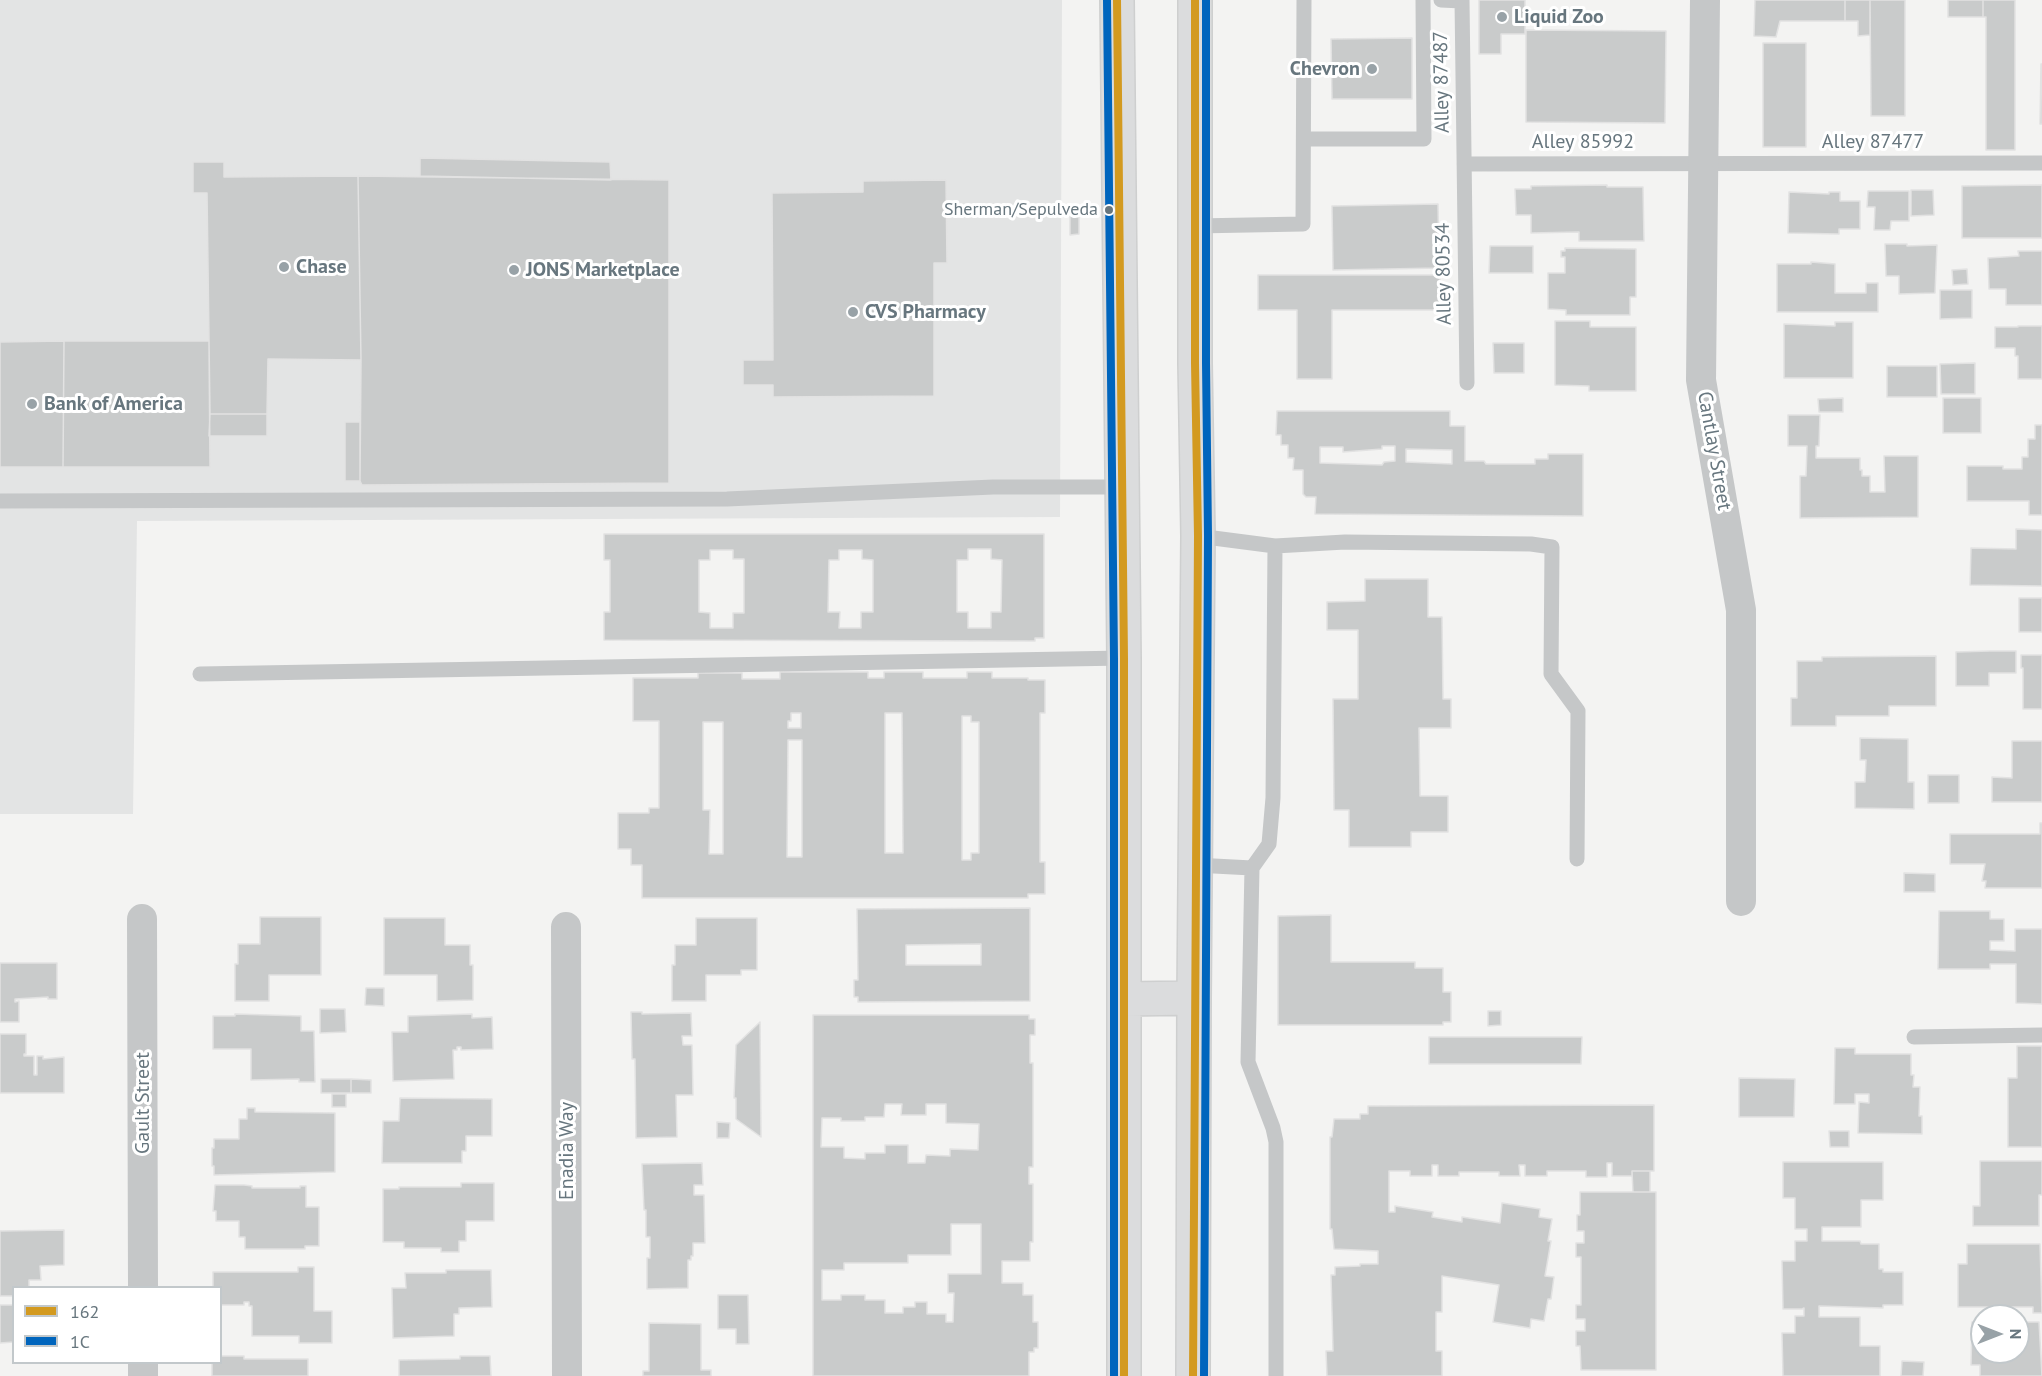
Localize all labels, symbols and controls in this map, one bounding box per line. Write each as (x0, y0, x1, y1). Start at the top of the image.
place label: Liquid Zoo (1514, 5, 1604, 29)
marker: Liquid Zoo (1495, 10, 1509, 24)
street label: Alley 87487 (1429, 31, 1455, 133)
place label: Chevron (1290, 57, 1360, 81)
marker: Chevron (1365, 62, 1379, 76)
street label: Alley 85992 (1532, 130, 1634, 154)
street label: Alley 87477 (1822, 130, 1924, 154)
place label: Sherman/Sepulveda (944, 199, 1098, 221)
marker: Sherman/Sepulveda (1103, 204, 1115, 216)
street label: Alley 80534 (1431, 223, 1457, 325)
place label: Chase (296, 255, 347, 279)
place label: JONS Marketplace (526, 258, 680, 282)
marker: Chase (277, 260, 291, 274)
marker: JONS Marketplace (507, 263, 521, 277)
place label: CVS Pharmacy (865, 300, 986, 324)
marker: CVS Pharmacy (846, 305, 860, 319)
street label: Cantlay Street (1692, 390, 1736, 512)
place label: Bank of America (44, 392, 183, 416)
marker: Bank of America (25, 397, 39, 411)
street label: Gault Street (131, 1052, 155, 1154)
street label: Enadia Way (555, 1102, 579, 1200)
legend (12, 1286, 222, 1364)
text: 162 (70, 1300, 99, 1323)
north arrow (1970, 1304, 2030, 1364)
text: N (2006, 1329, 2026, 1339)
text: 1C (70, 1330, 90, 1353)

